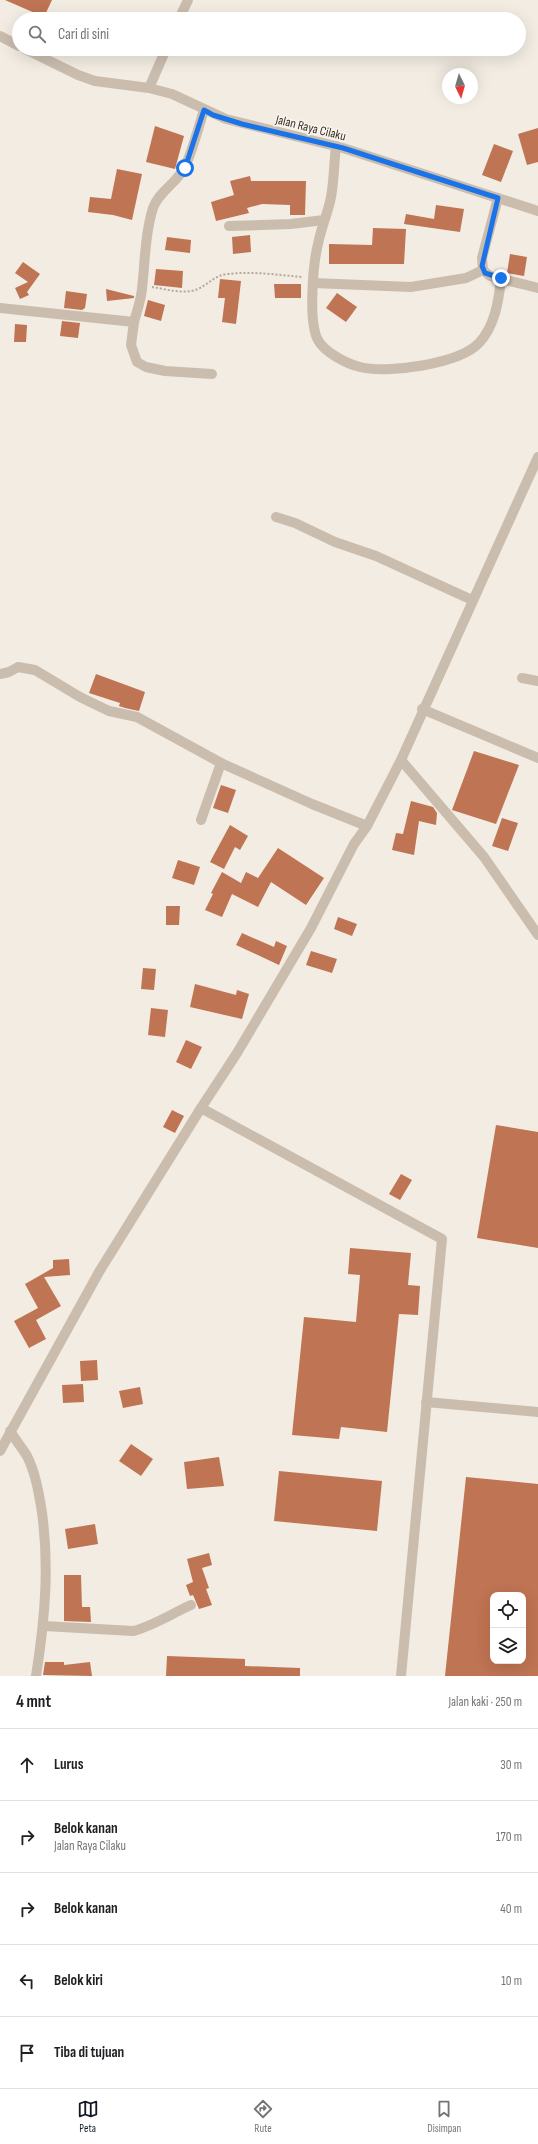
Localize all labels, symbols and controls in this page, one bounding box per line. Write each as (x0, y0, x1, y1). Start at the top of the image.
search box (12, 12, 526, 56)
icon: search (26, 23, 48, 45)
text: Cari di sini (58, 25, 109, 44)
north arrow (442, 68, 478, 104)
street label: Jalan Raya Cilaku (273, 111, 348, 144)
route start (176, 159, 194, 177)
route end (492, 269, 510, 287)
map controls (490, 1592, 526, 1664)
button: locate (490, 1592, 526, 1628)
button: layers (490, 1628, 526, 1664)
text: 4 mnt (16, 1692, 51, 1712)
text: Jalan kaki · 250 m (448, 1694, 522, 1710)
icon: ahead (16, 1754, 38, 1776)
text: Lurus (54, 1755, 83, 1774)
text: 30 m (500, 1757, 522, 1773)
text: Belok kanan (54, 1819, 118, 1838)
icon: right (16, 1826, 38, 1848)
text: 170 m (496, 1829, 522, 1845)
text: Jalan Raya Cilaku (54, 1838, 126, 1854)
icon: right (16, 1898, 38, 1920)
text: Belok kanan (54, 1899, 118, 1918)
text: 40 m (500, 1901, 522, 1917)
icon: left (16, 1970, 38, 1992)
text: Belok kiri (54, 1971, 103, 1990)
text: 10 m (501, 1973, 522, 1989)
icon: arrive (16, 2042, 38, 2064)
text: Tiba di tujuan (54, 2043, 124, 2062)
tab: Peta (77, 2098, 99, 2135)
tab: Rute (252, 2098, 274, 2135)
tab: Disimpan (427, 2098, 461, 2135)

